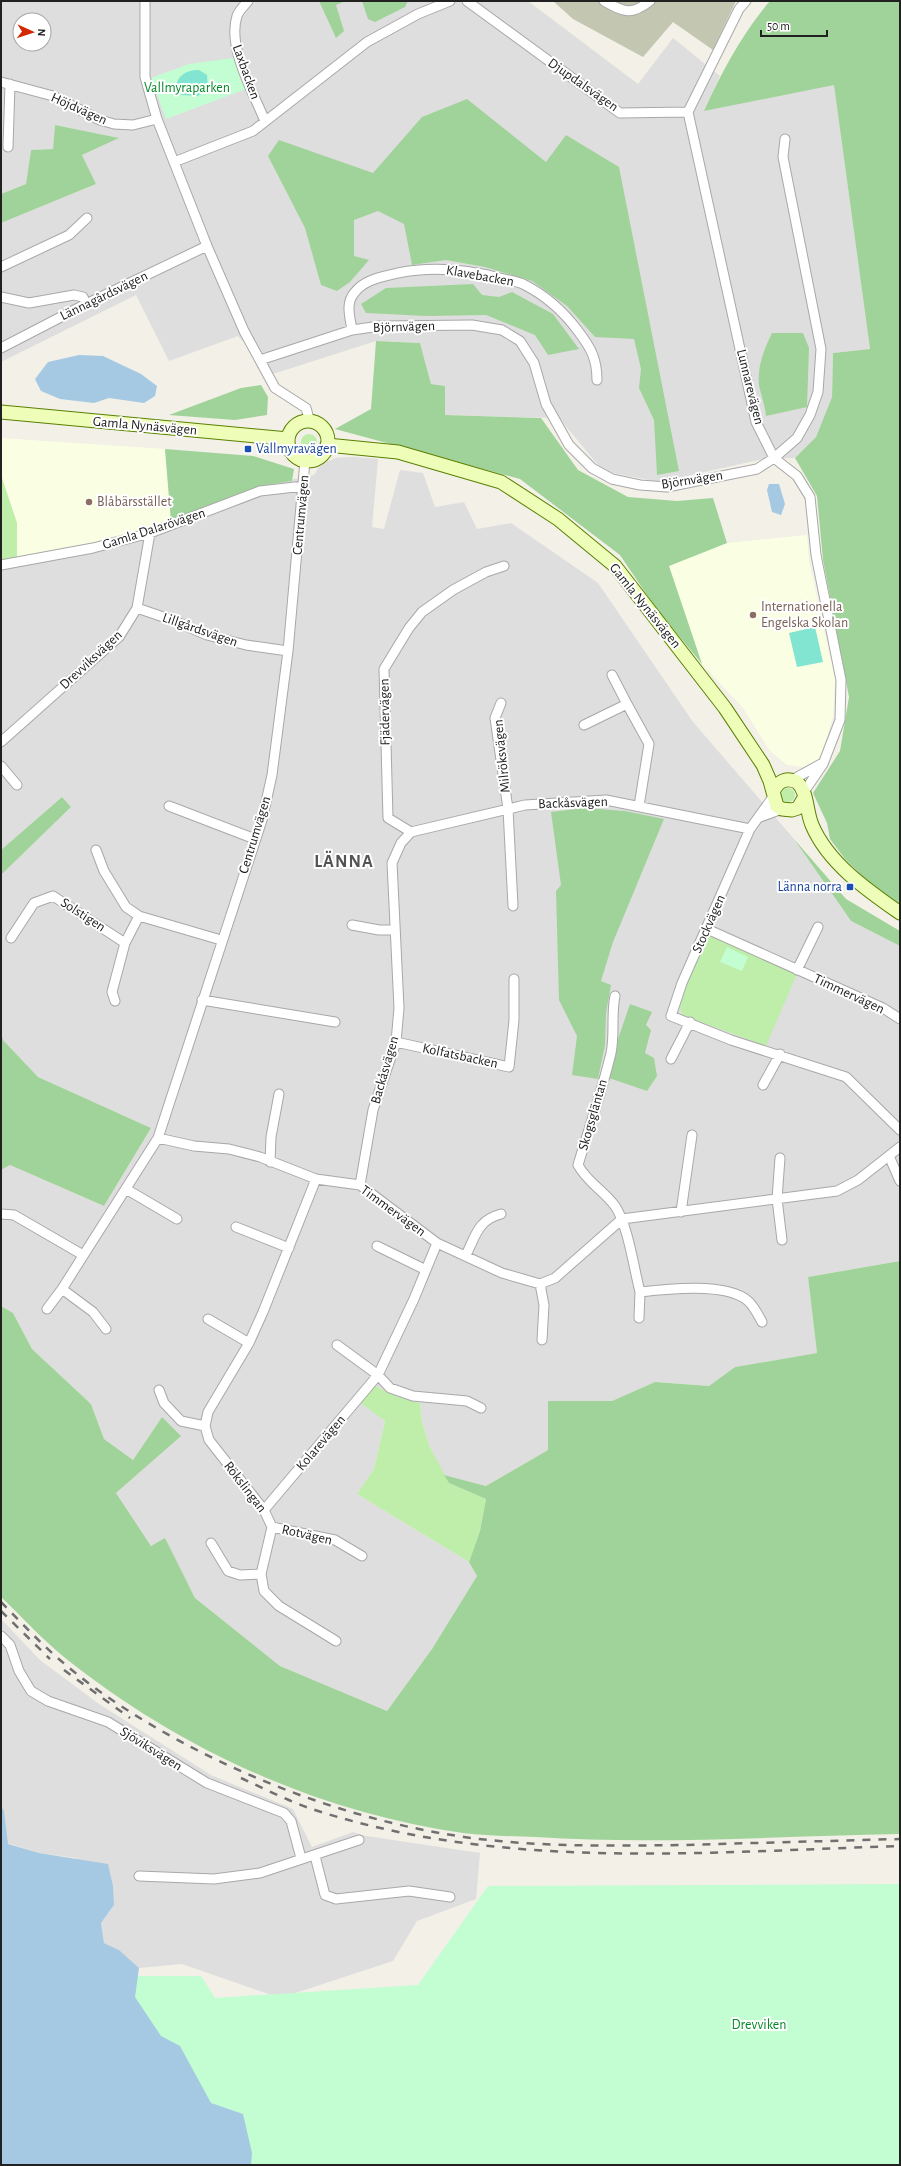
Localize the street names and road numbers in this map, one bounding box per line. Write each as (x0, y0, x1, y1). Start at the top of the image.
street label: Laxbacken (230, 43, 262, 101)
street label: Djupdalsvägen (545, 56, 621, 114)
street label: Höjdvägen (49, 90, 109, 128)
street label: Klavebacken (445, 263, 515, 289)
street label: Lännagårdsvägen (58, 269, 150, 323)
street label: Björnvägen (373, 319, 435, 335)
street label: Lunnarevägen (734, 348, 766, 426)
street label: Gamla Nynäsvägen (92, 414, 198, 438)
street label: Björnvägen (660, 468, 724, 492)
street label: Centrumvägen (291, 474, 311, 556)
street label: Gamla Dalarövägen (101, 506, 207, 552)
street label: Gamla Nynäsvägen (607, 561, 683, 651)
street label: Lillgårdsvägen (161, 611, 239, 649)
street label: Drevviksvägen (57, 628, 125, 692)
street label: Fjädervägen (377, 678, 393, 746)
street label: Milröksvägen (491, 719, 513, 793)
street label: Centrumvägen (237, 795, 273, 875)
street label: Backåsvägen (538, 795, 608, 811)
street label: Stockvägen (690, 893, 728, 955)
street label: Solstigen (58, 895, 108, 935)
street label: Timmervägen (811, 972, 887, 1016)
street label: Backåsvägen (369, 1035, 401, 1105)
street label: Kolfatsbacken (421, 1041, 499, 1071)
street label: Skogsgläntan (576, 1078, 610, 1152)
street label: Timmervägen (358, 1183, 428, 1239)
street label: Kolarevägen (294, 1413, 348, 1473)
street label: Rökslingan (221, 1459, 269, 1515)
street label: Rotvägen (280, 1522, 334, 1548)
street label: Sjöviksvägen (117, 1724, 185, 1774)

